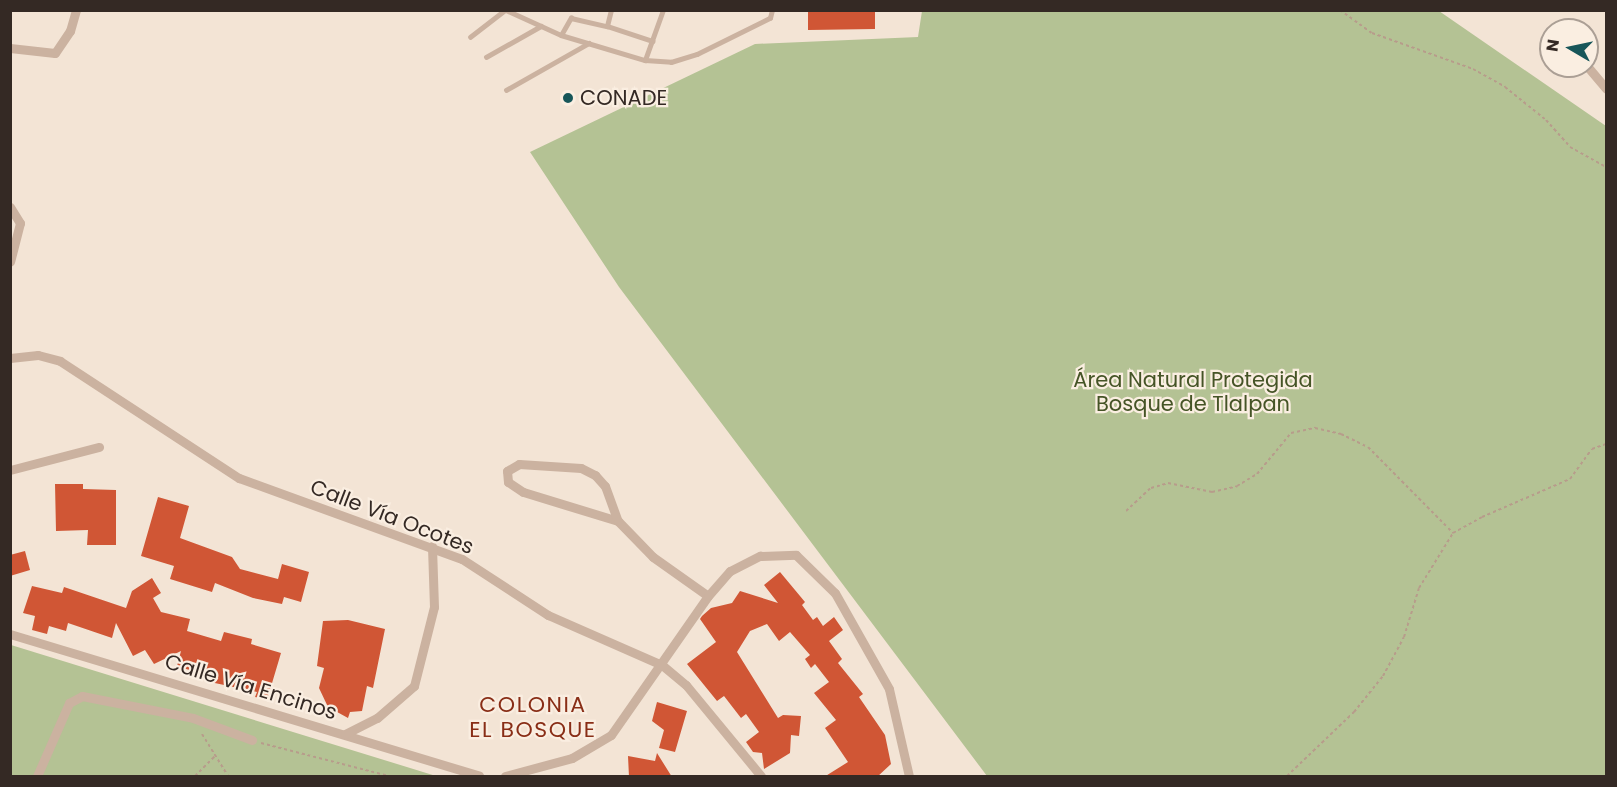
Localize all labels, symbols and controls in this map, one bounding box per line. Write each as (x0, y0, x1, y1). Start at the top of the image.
north arrow (1539, 18, 1599, 78)
text: N (1540, 38, 1565, 53)
place label: CONADE (580, 85, 667, 111)
marker: CONADE (561, 91, 575, 105)
park label: Área Natural Protegida Bosque de Tlalpan (1073, 367, 1313, 417)
street label: Calle Vía Ocotes (307, 474, 477, 560)
street label: Calle Vía Encinos (162, 649, 340, 725)
district label: COLONIA EL BOSQUE (469, 691, 597, 742)

